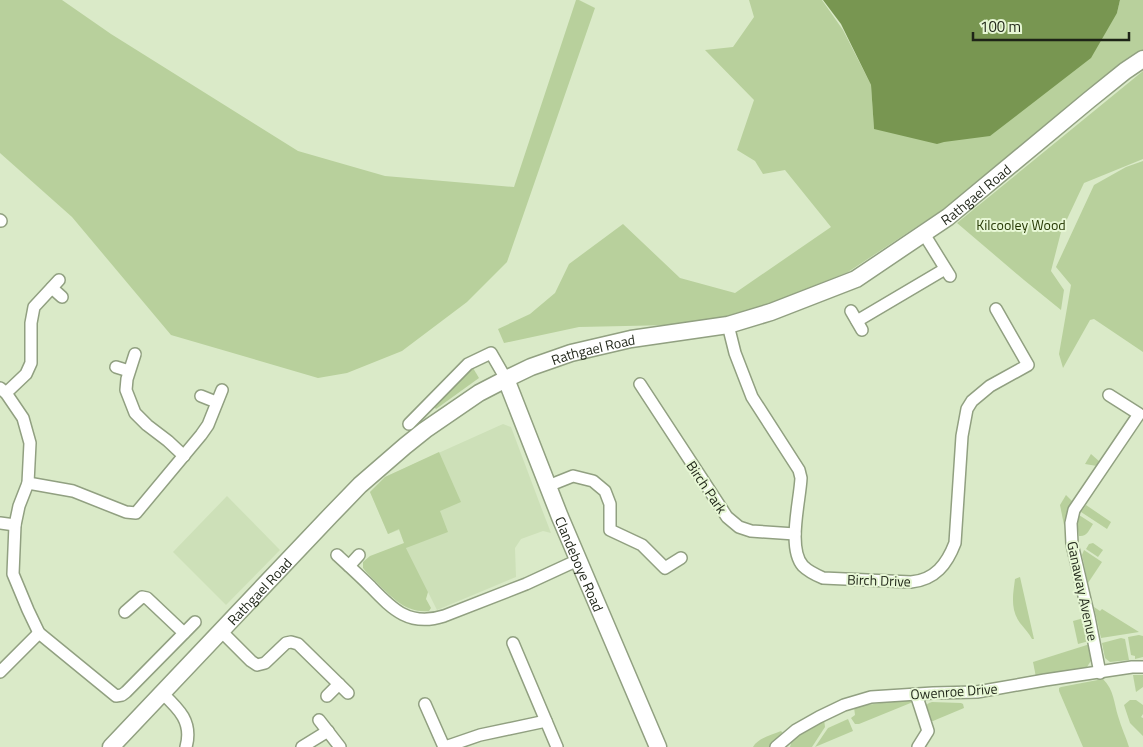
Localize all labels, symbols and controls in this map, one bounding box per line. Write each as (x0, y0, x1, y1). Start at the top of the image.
scale bar (973, 10, 1129, 42)
text: 100 m (980, 15, 1021, 38)
street label: Rathgael Road (936, 159, 1015, 230)
park label: Kilcooley Wood (976, 214, 1066, 235)
street label: Rathgael Road (548, 328, 636, 370)
street label: Birch Park (682, 456, 733, 518)
street label: Clandeboye Road (550, 513, 610, 615)
street label: Ganaway Avenue (1062, 539, 1104, 643)
street label: Rathgael Road (222, 553, 296, 629)
street label: Birch Drive (847, 568, 911, 592)
street label: Owenroe Drive (910, 677, 998, 705)

